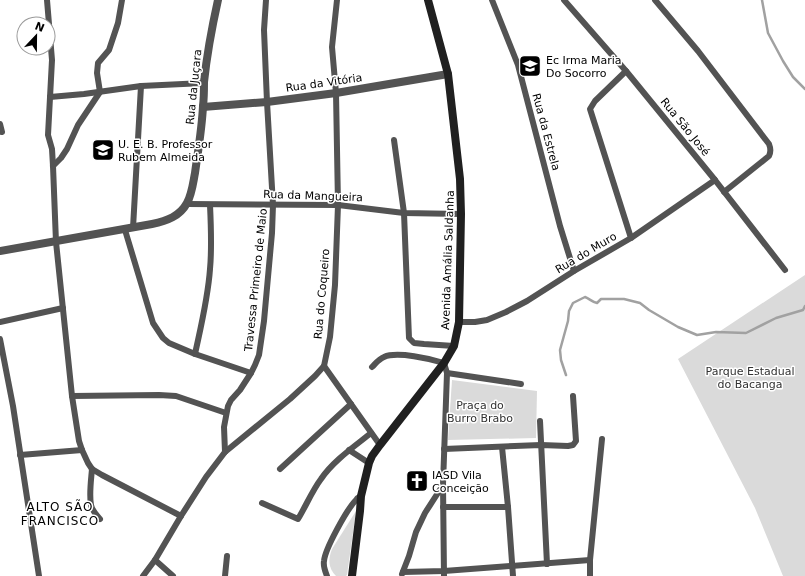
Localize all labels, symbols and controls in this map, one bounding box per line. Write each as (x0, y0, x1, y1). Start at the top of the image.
north arrow (16, 16, 56, 56)
text: N (33, 19, 46, 35)
street label: Rua da Juçara (184, 49, 204, 125)
school or university icon: Ec Irma Maria Do Socorro (517, 53, 543, 79)
place label: Ec Irma Maria Do Socorro (546, 54, 622, 80)
street label: Rua da Vitória (285, 71, 363, 95)
street label: Rua da Estrela (529, 92, 563, 172)
street label: Rua São José (658, 95, 712, 159)
school or university icon: U. E. B. Professor Rubem Almeida (90, 137, 116, 163)
place label: U. E. B. Professor Rubem Almeida (118, 138, 213, 164)
street label: Rua da Mangueira (263, 188, 363, 204)
street label: Avenida Amália Saldanha (439, 190, 457, 330)
street label: Travessa Primeiro de Maio (242, 208, 270, 353)
street label: Rua do Muro (553, 230, 619, 276)
street label: Rua do Coqueiro (312, 248, 332, 340)
park label: Parque Estadual do Bacanga (706, 365, 794, 391)
park label: Praça do Burro Brabo (447, 399, 513, 425)
church icon: IASD Vila Conceição (404, 468, 430, 494)
place label: IASD Vila Conceição (432, 469, 489, 495)
district label: ALTO SÃO FRANCISCO (21, 499, 99, 528)

